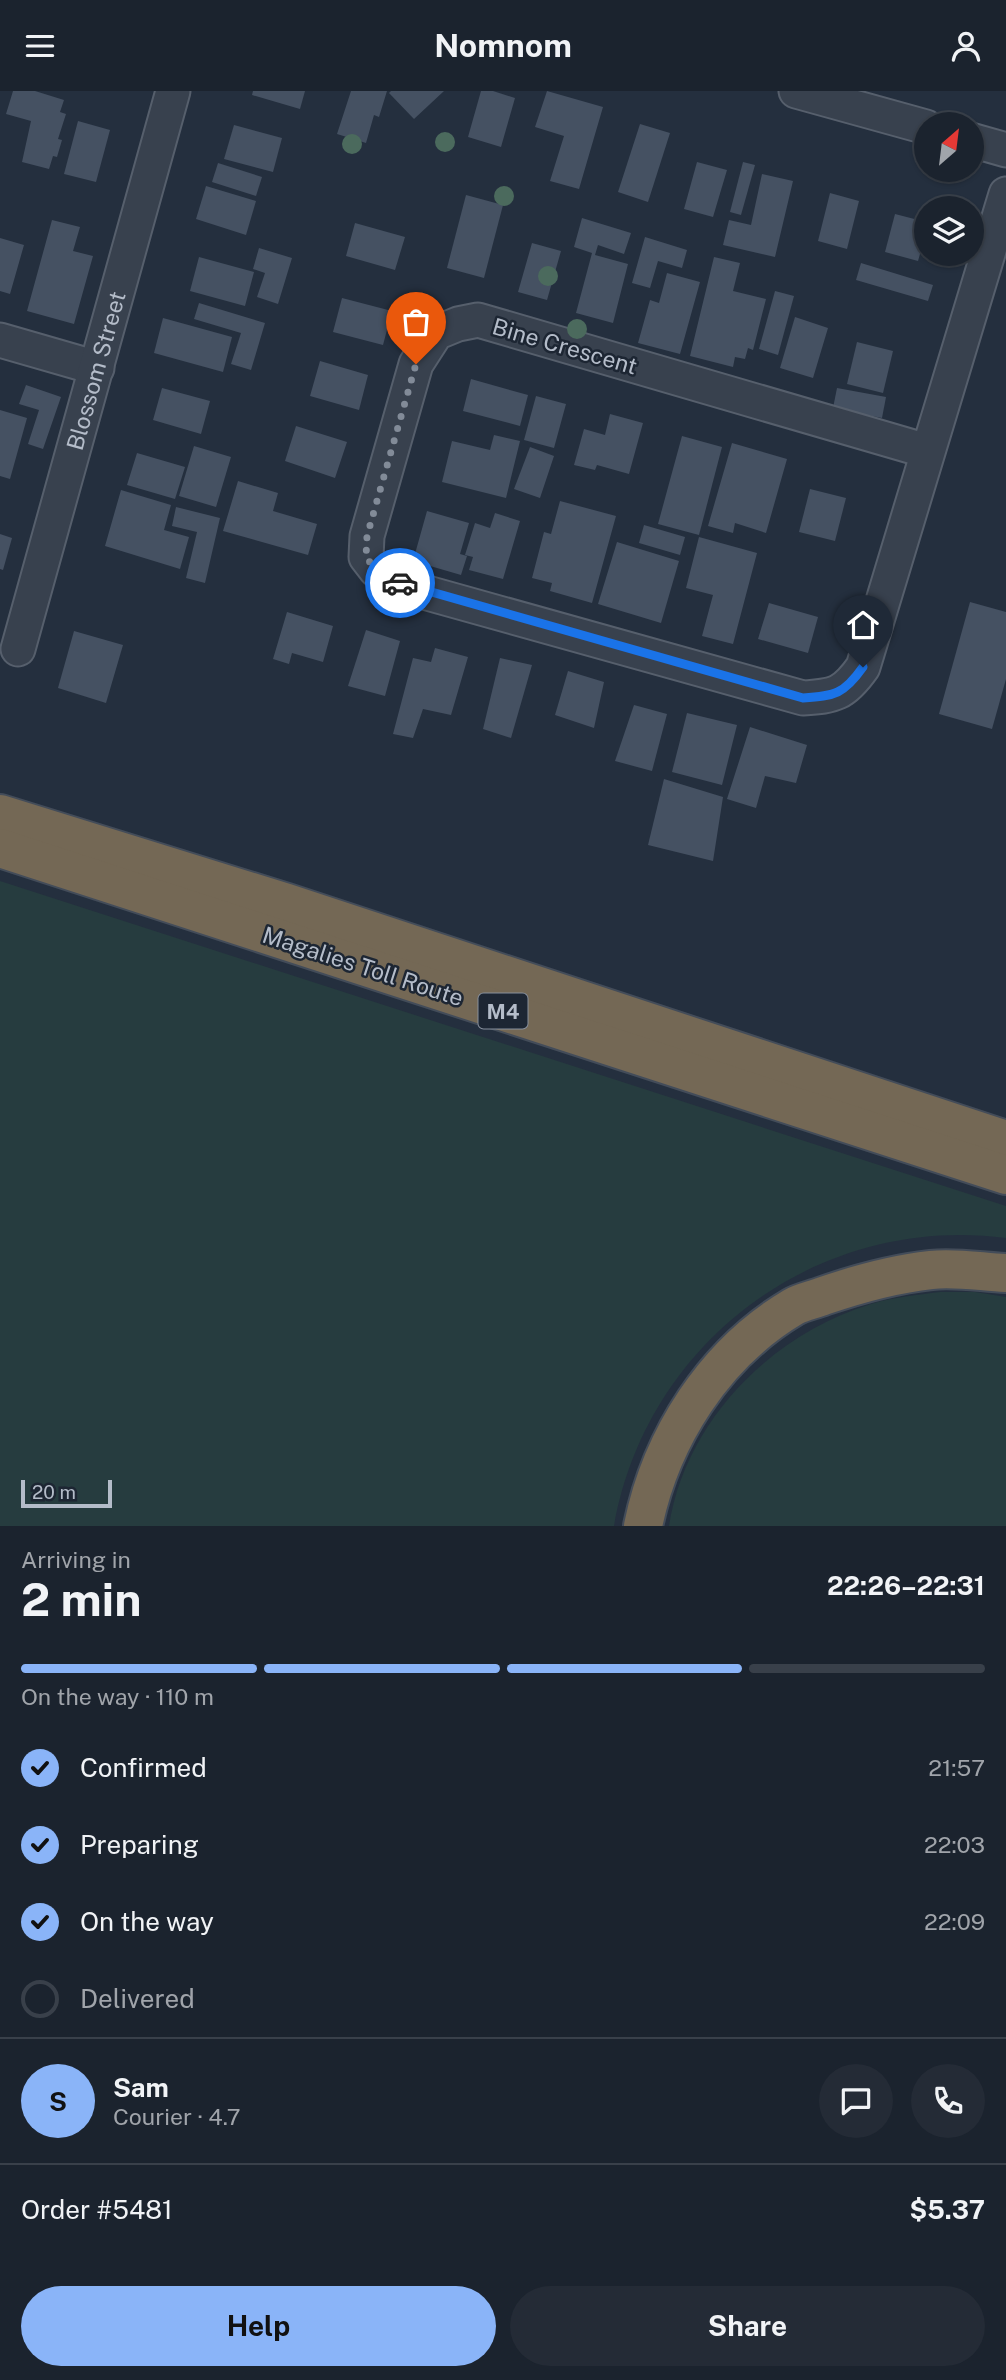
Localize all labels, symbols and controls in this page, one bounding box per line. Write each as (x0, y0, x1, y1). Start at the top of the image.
icon: menu (21, 27, 59, 65)
text: Nomnom (434, 27, 572, 64)
icon: person (947, 27, 985, 65)
north arrow (914, 112, 984, 182)
map controls (914, 112, 984, 266)
button: layers (914, 196, 984, 266)
street label: Blossom Street (60, 288, 130, 453)
pin (386, 292, 446, 364)
icon: bag (397, 303, 435, 341)
street label: Bine Crescent (489, 312, 641, 380)
courier (365, 548, 435, 618)
icon: car (381, 564, 419, 602)
pin (833, 595, 893, 667)
icon: home (844, 606, 882, 644)
street label: Magalies Toll Route (259, 921, 467, 1011)
road number: M4 (478, 993, 528, 1028)
scale bar (21, 1477, 112, 1509)
text: 20 m (32, 1481, 76, 1503)
text: Arriving in (21, 1546, 131, 1573)
text: 22:26–22:31 (827, 1570, 985, 1601)
text: 2 min (21, 1572, 141, 1626)
text: On the way · 110 m (21, 1683, 214, 1710)
icon: check (21, 1749, 59, 1787)
text: Confirmed (80, 1752, 207, 1783)
text: 21:57 (928, 1754, 985, 1781)
icon: check (21, 1826, 59, 1864)
text: Preparing (80, 1829, 199, 1860)
text: 22:03 (924, 1831, 985, 1858)
icon: check (21, 1903, 59, 1941)
text: On the way (80, 1906, 214, 1937)
text: 22:09 (924, 1908, 985, 1935)
text: Delivered (80, 1983, 195, 2014)
button: chat (819, 2064, 893, 2138)
button: phone (911, 2064, 985, 2138)
text: Sam (113, 2072, 169, 2103)
text: S (49, 2086, 67, 2117)
text: Courier · 4.7 (113, 2103, 241, 2130)
text: Order #5481 (21, 2194, 173, 2225)
text: $5.37 (910, 2194, 985, 2225)
button: Help (21, 2286, 496, 2366)
button: Share (510, 2286, 985, 2366)

